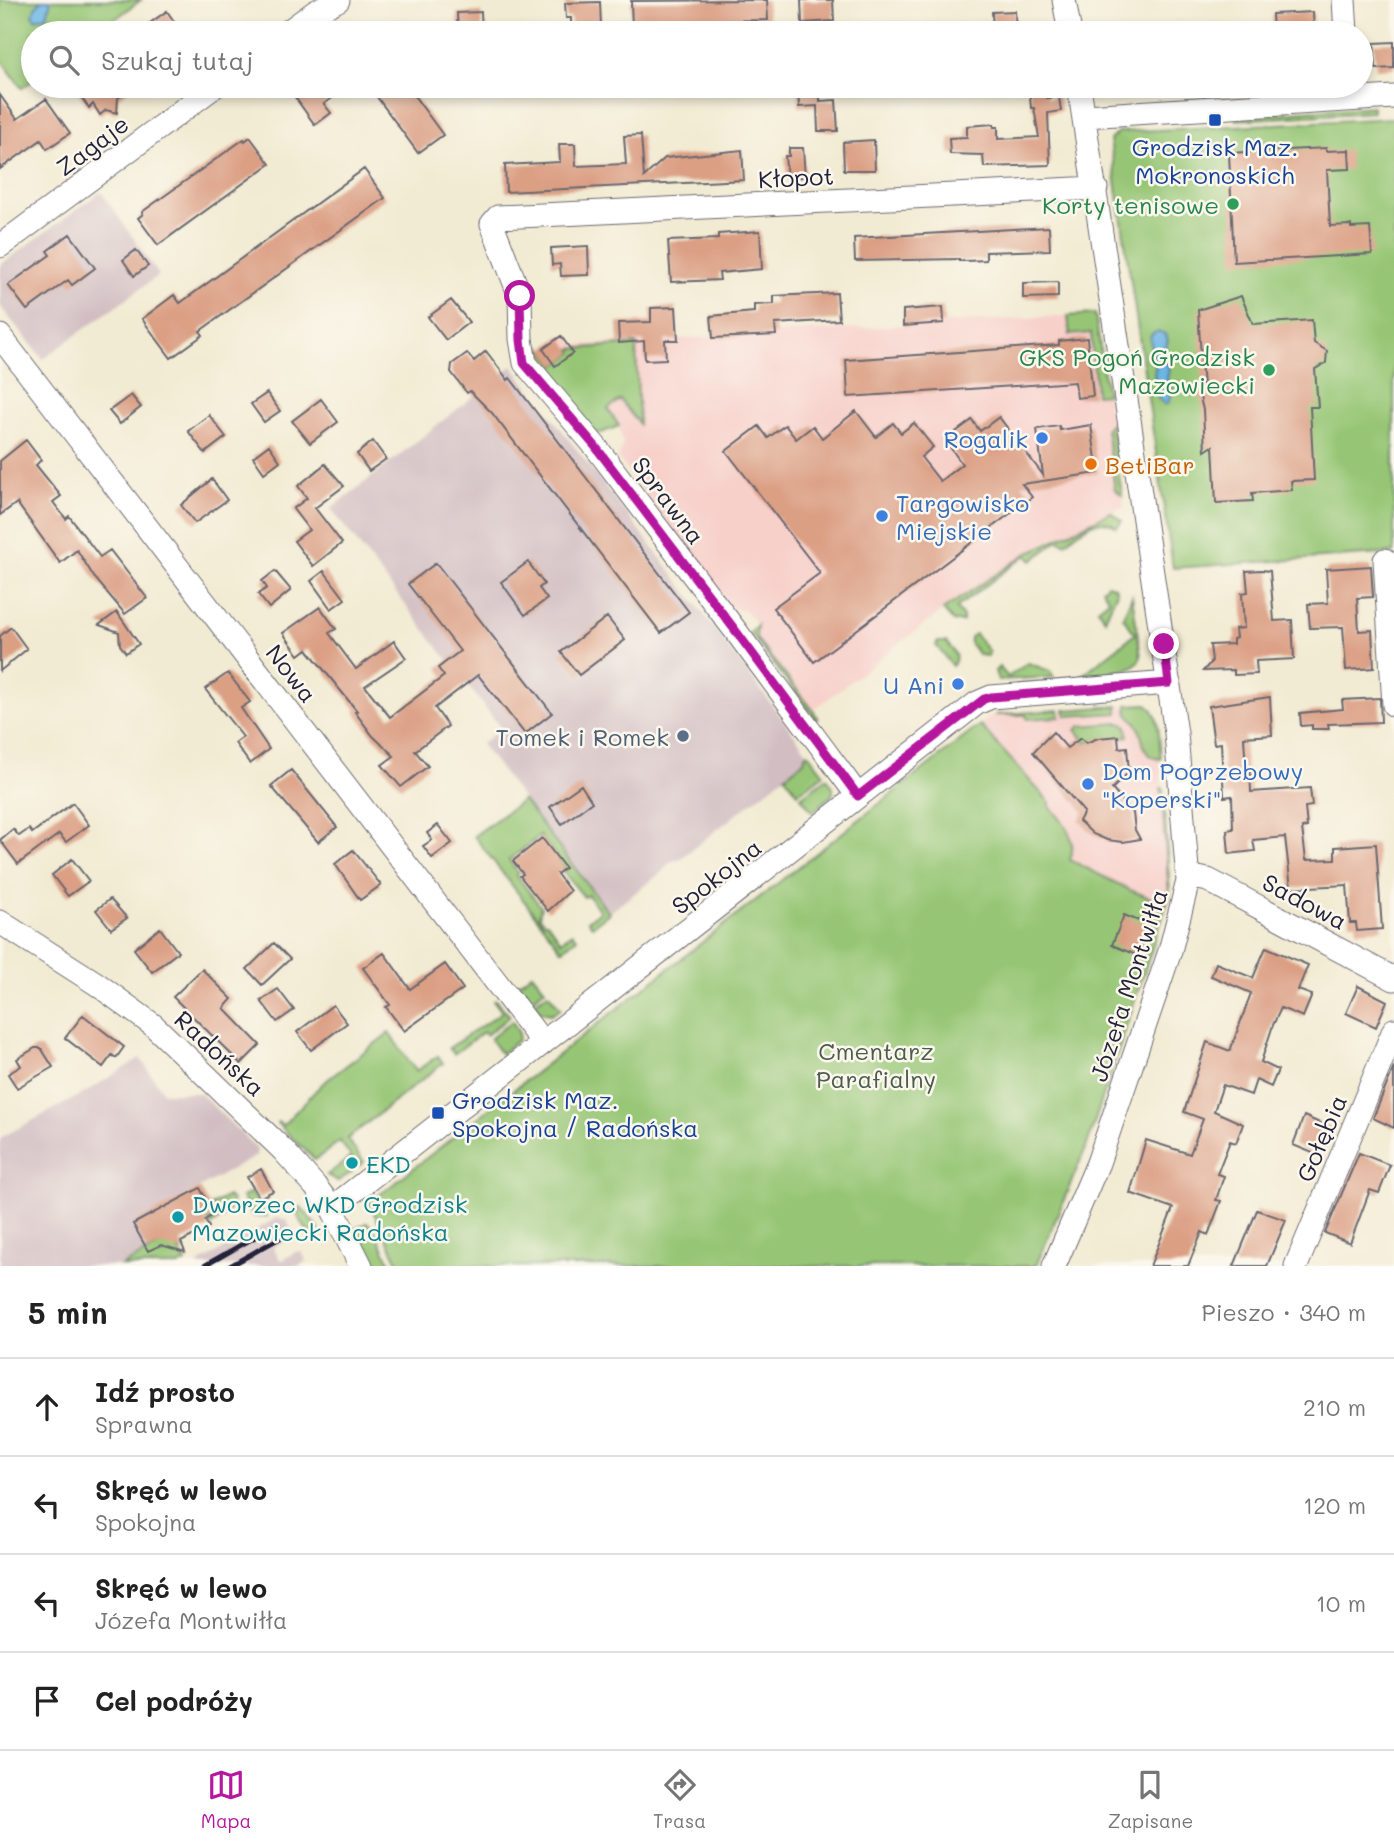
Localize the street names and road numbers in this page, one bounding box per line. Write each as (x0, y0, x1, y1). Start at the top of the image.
street label: Zagaje (50, 108, 134, 182)
street label: Kłopot (757, 160, 835, 194)
street label: Sprawna (626, 450, 712, 550)
street label: Nowa (260, 638, 324, 708)
street label: Spokojna (665, 831, 767, 921)
street label: Sadowa (1257, 866, 1353, 936)
street label: Józefa Montwiłła (1082, 885, 1174, 1085)
street label: Radońska (168, 1003, 272, 1103)
street label: Gołębia (1289, 1090, 1353, 1186)

